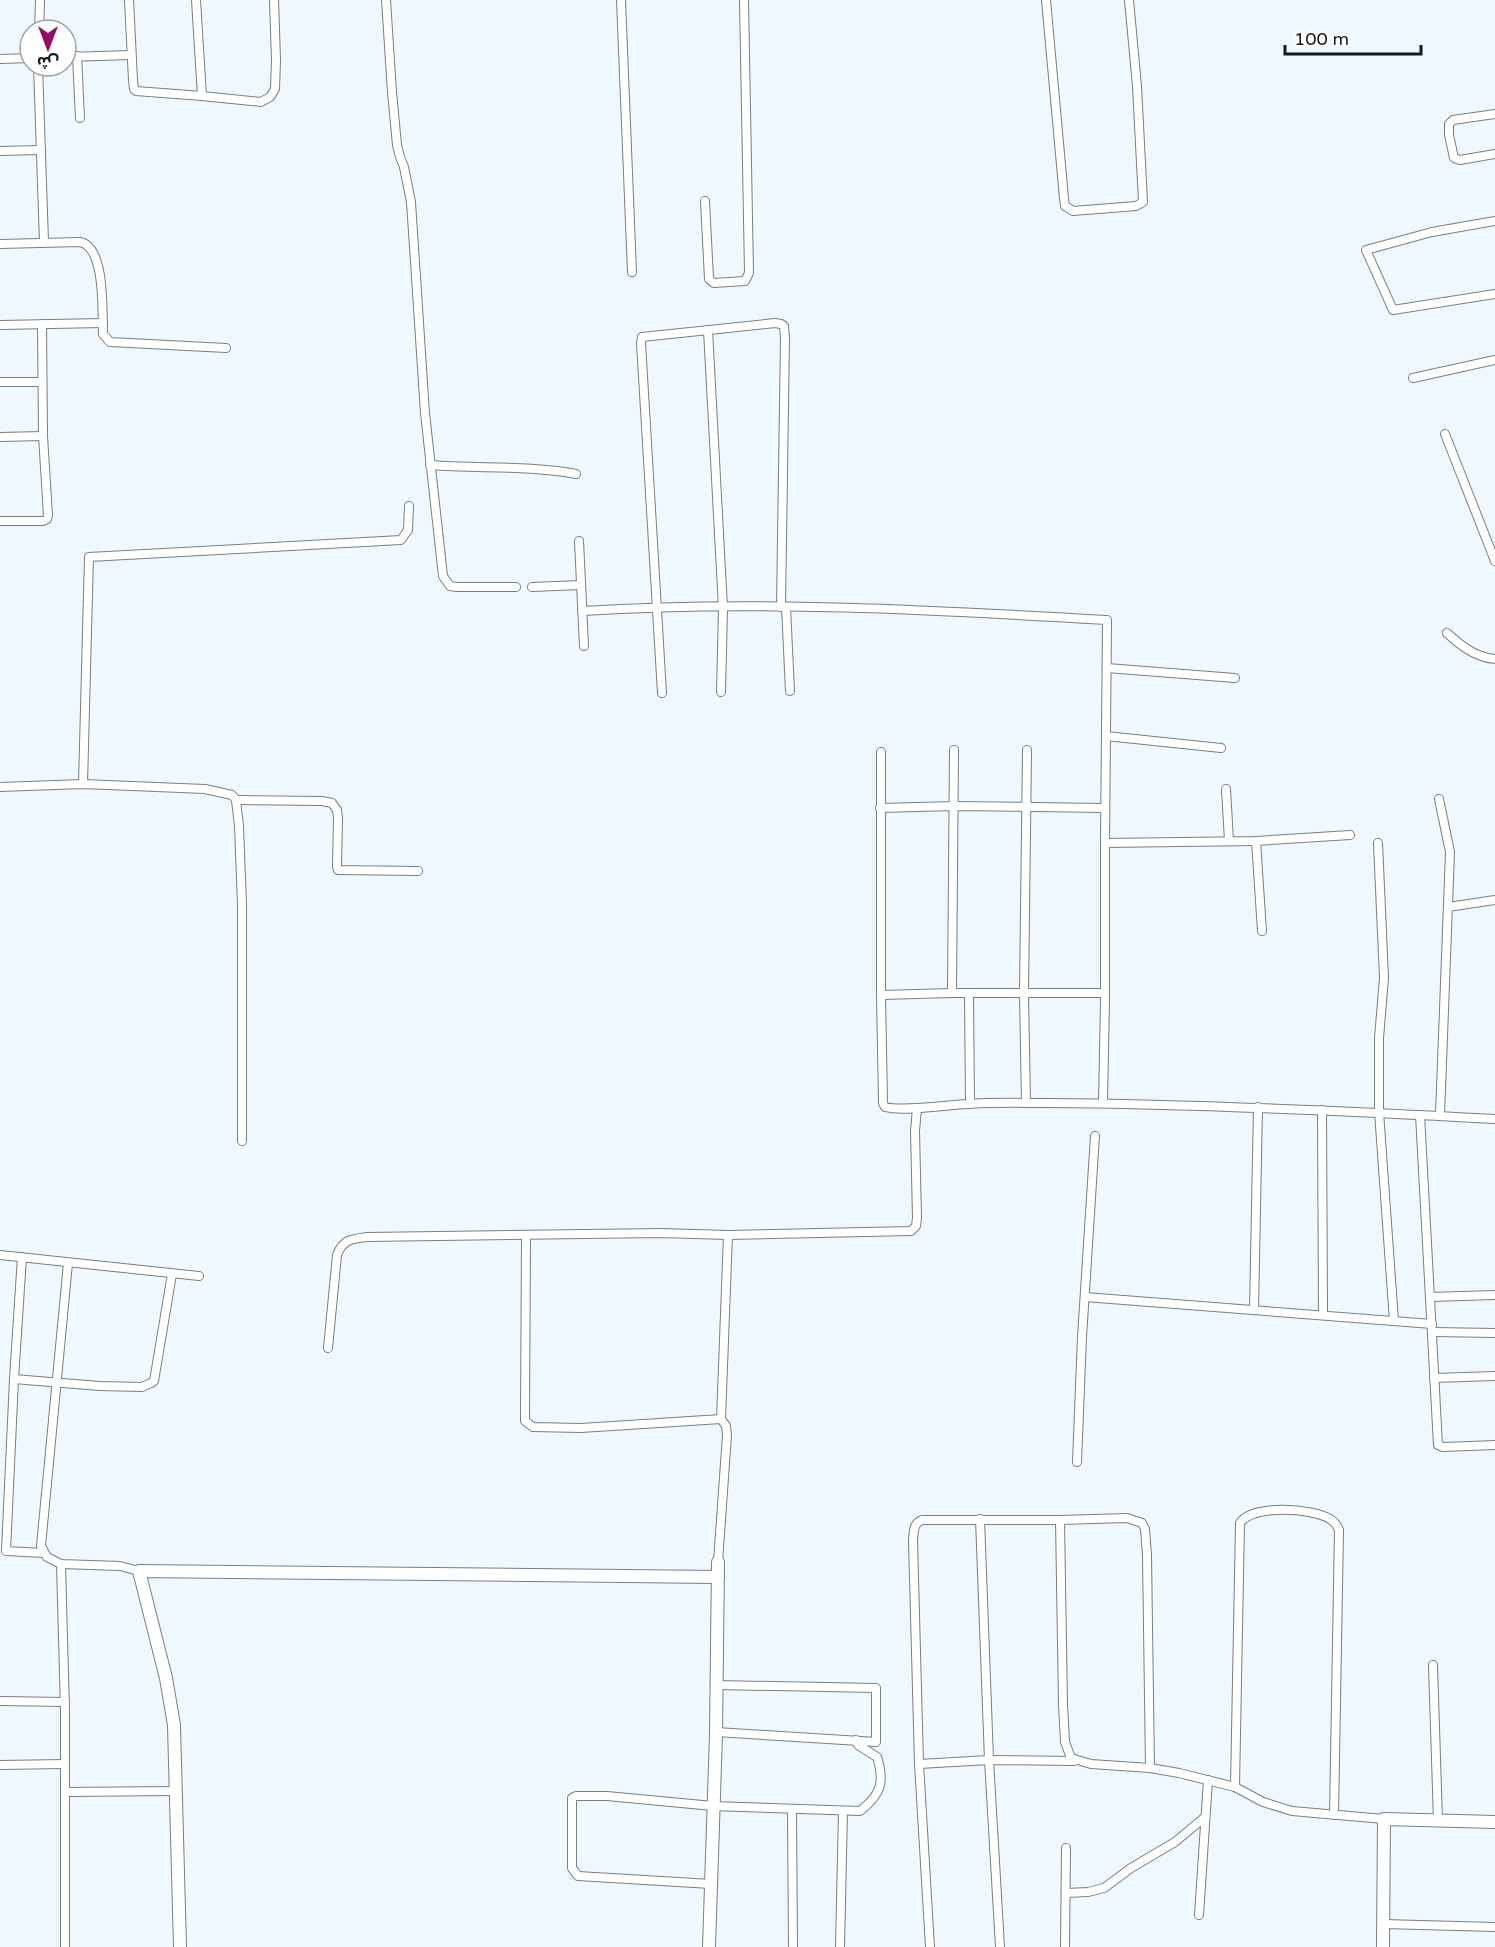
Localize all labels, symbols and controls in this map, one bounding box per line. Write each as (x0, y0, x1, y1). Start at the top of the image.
north arrow (18, 18, 78, 78)
scale bar (1285, 18, 1422, 56)
text: 100 m (1294, 28, 1349, 50)
text: ش (37, 52, 59, 72)

